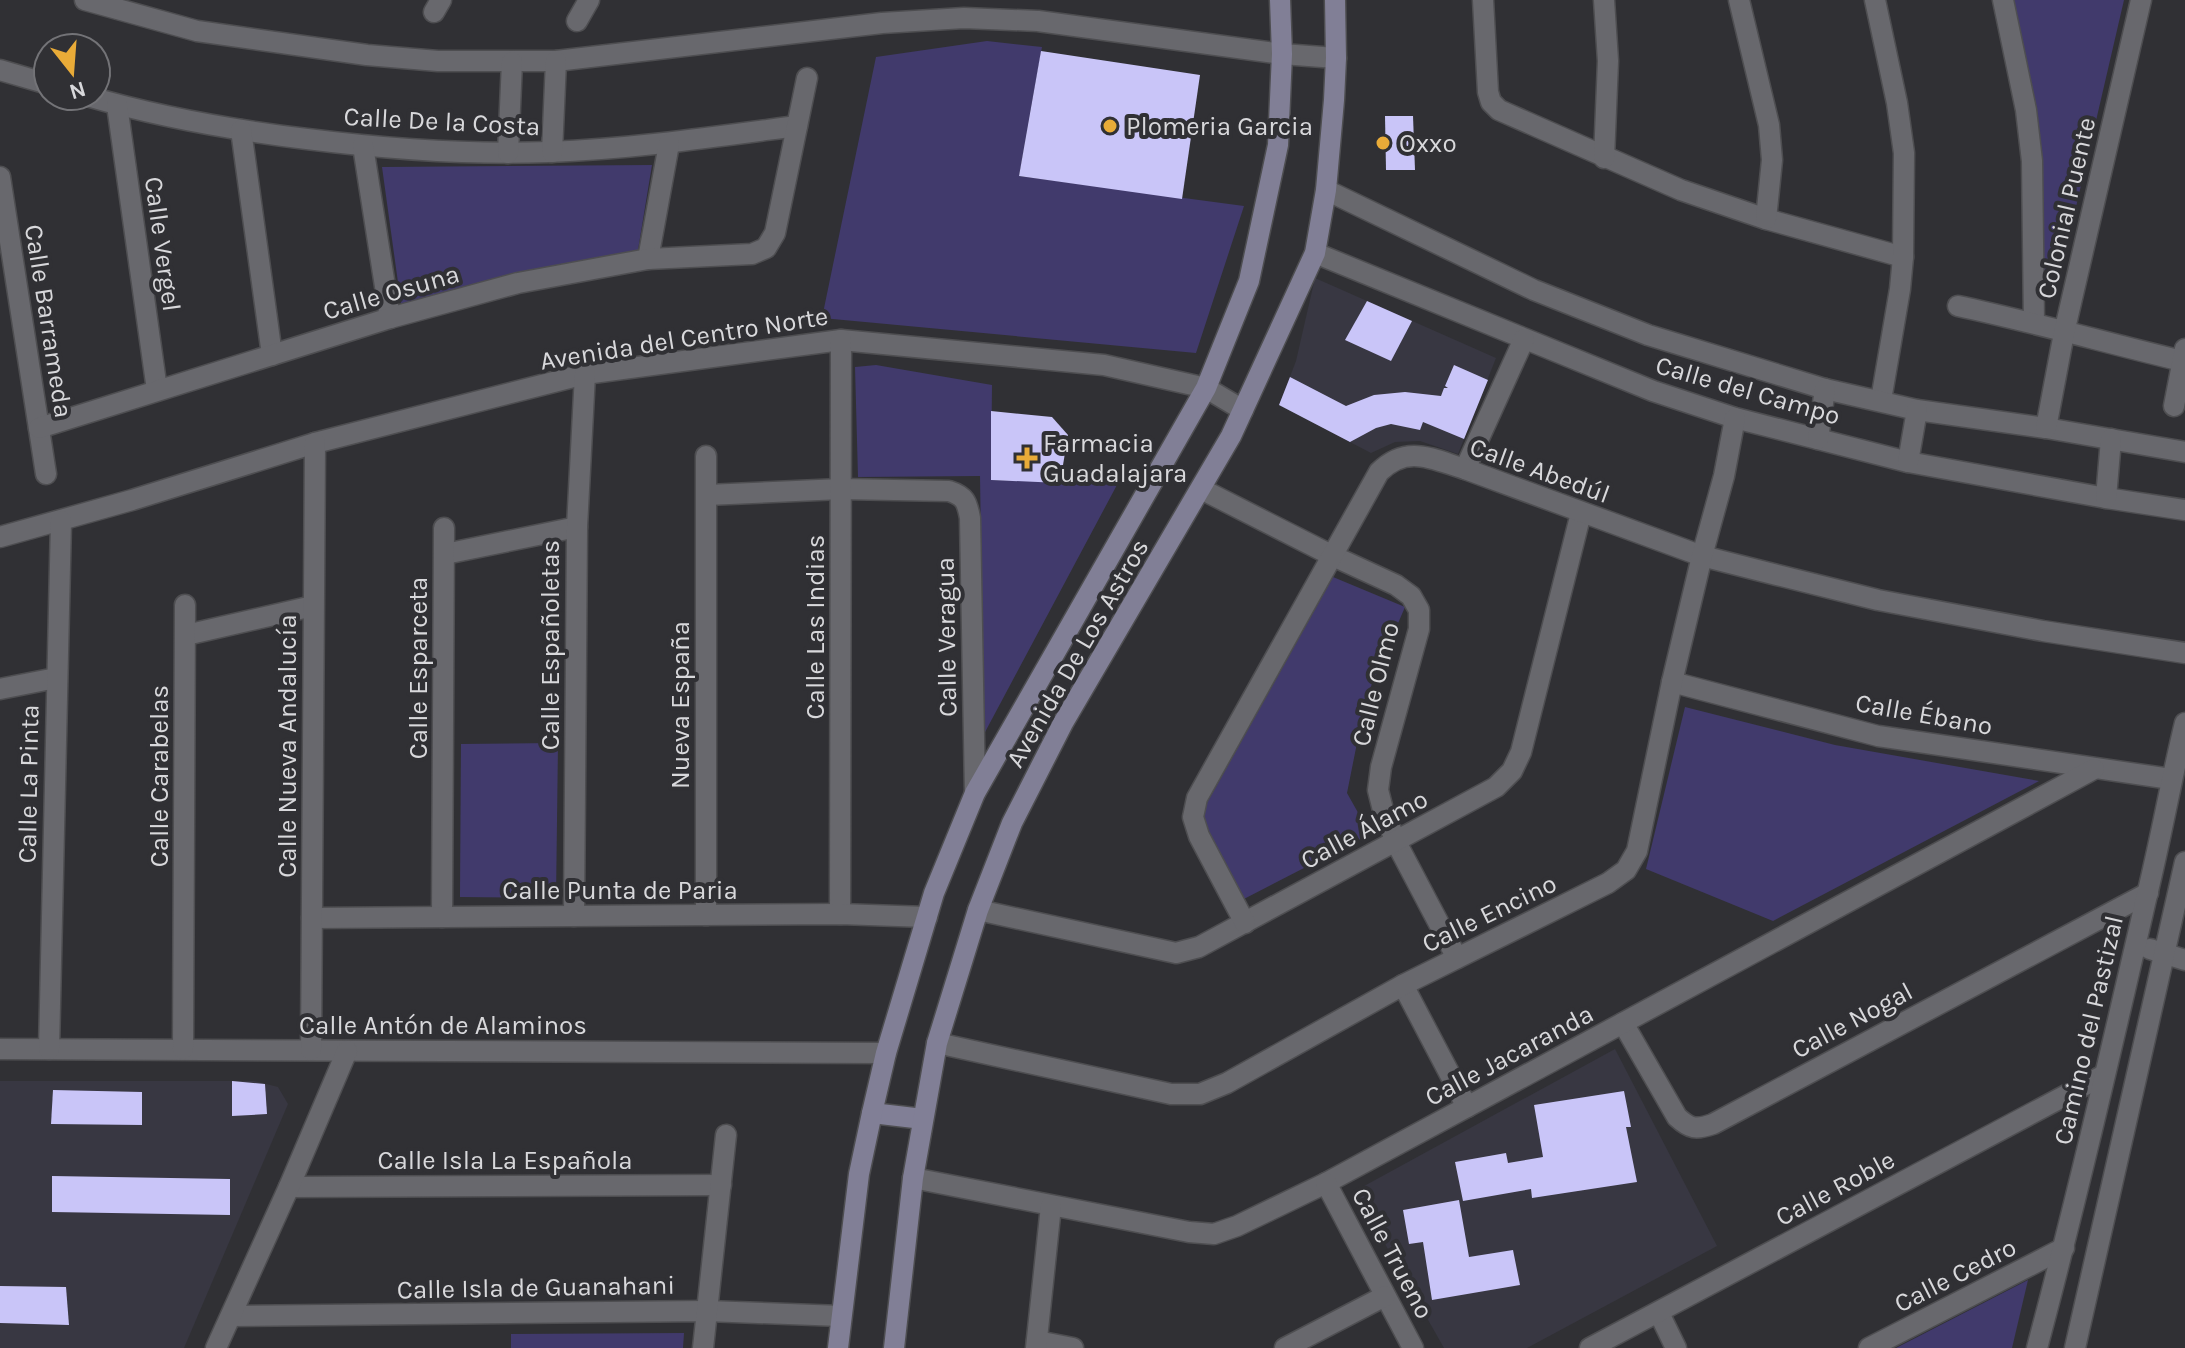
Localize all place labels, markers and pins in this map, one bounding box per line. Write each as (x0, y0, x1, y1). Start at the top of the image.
place label: Plomeria Garcia (1126, 111, 1313, 142)
marker: Plomeria Garcia (1101, 117, 1119, 135)
place label: Oxxo (1399, 128, 1457, 159)
marker: Oxxo (1374, 134, 1392, 152)
place label: Farmacia Guadalajara (1043, 428, 1187, 489)
marker: Farmacia Guadalajara (1018, 449, 1036, 467)

